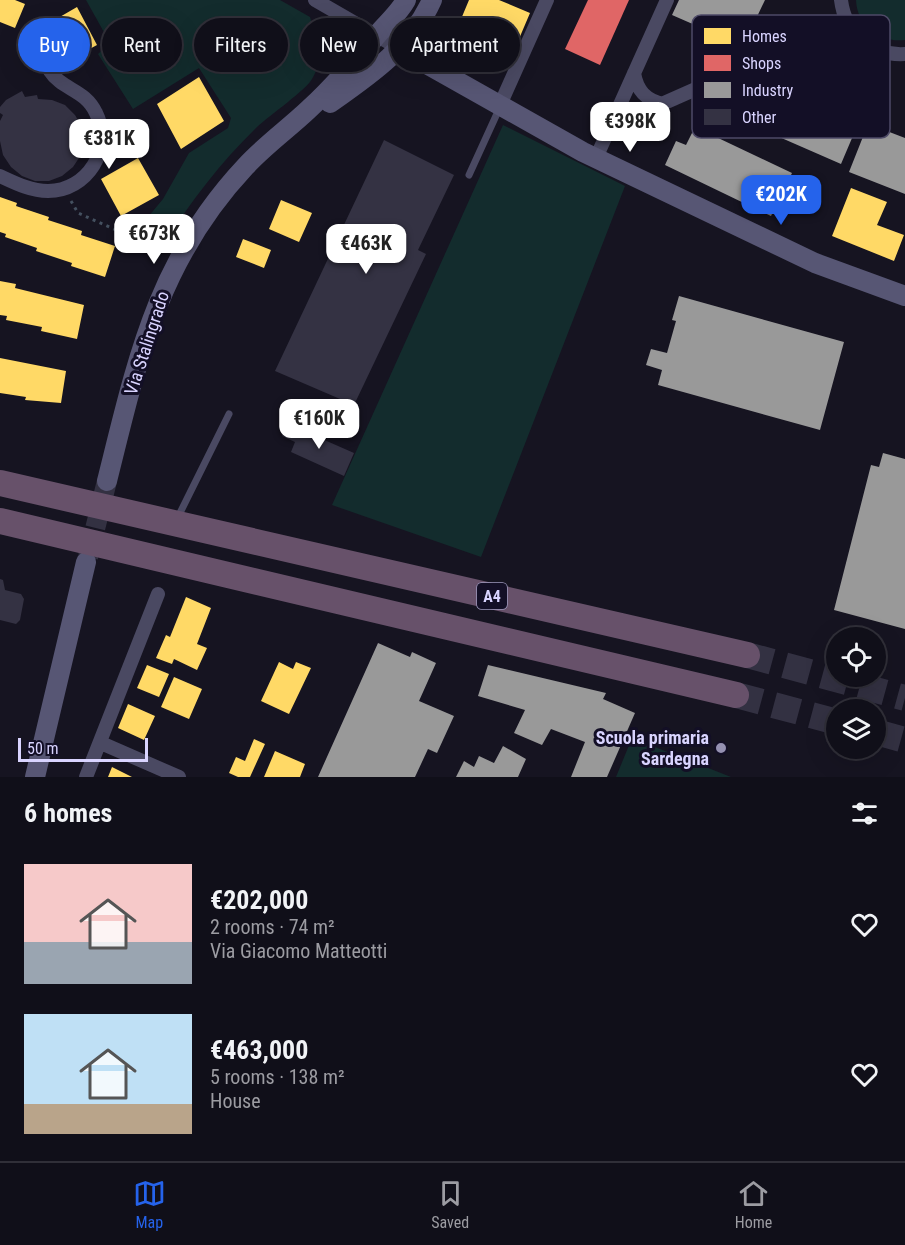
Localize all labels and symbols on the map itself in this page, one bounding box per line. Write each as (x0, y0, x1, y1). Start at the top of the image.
legend (692, 15, 890, 138)
text: Homes (742, 27, 787, 46)
text: Shops (742, 54, 781, 73)
text: Industry (742, 81, 793, 100)
pin: €398K (588, 102, 672, 153)
text: Other (742, 108, 777, 127)
pin: €381K (67, 119, 151, 170)
pin: €202K (739, 175, 823, 226)
pin: €673K (112, 214, 196, 265)
pin: €463K (324, 224, 408, 275)
street label: Via Stalingrado (120, 288, 173, 397)
pin: €160K (277, 399, 361, 450)
road number: A4 (477, 583, 507, 609)
place label: Scuola primaria Sardegna (596, 727, 709, 769)
scale bar (18, 735, 148, 762)
marker: Scuola primaria Sardegna (714, 741, 728, 755)

